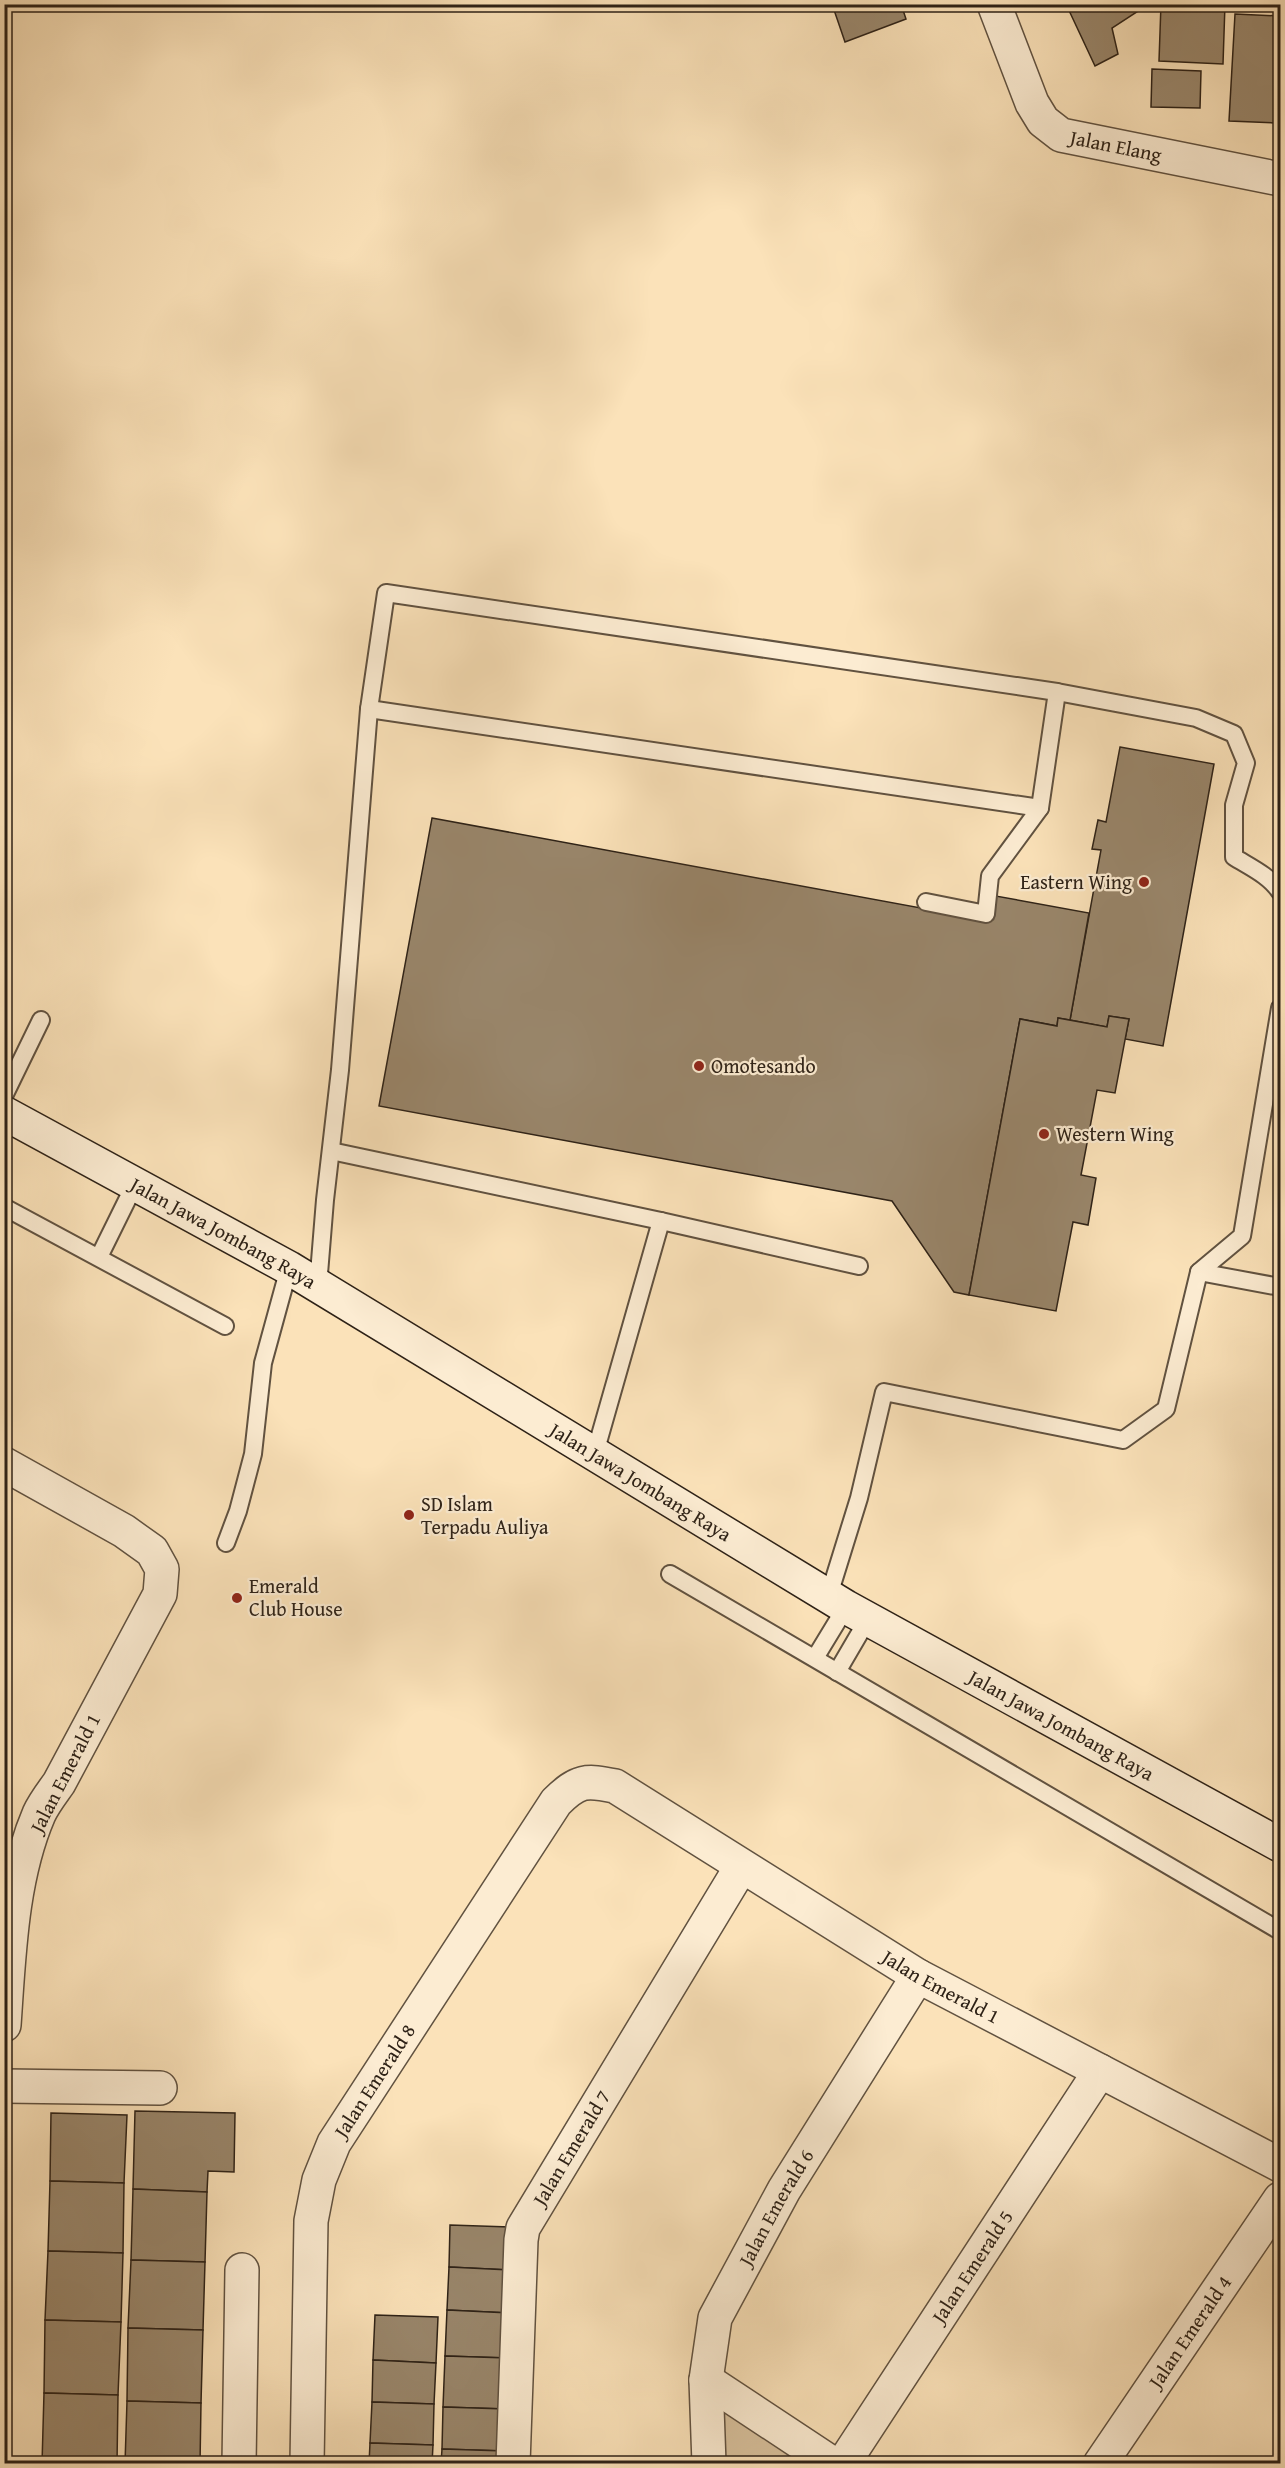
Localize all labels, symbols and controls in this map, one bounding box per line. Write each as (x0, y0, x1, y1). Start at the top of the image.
street label: Jalan Elang (1065, 122, 1164, 169)
place label: Eastern Wing (1020, 867, 1132, 896)
marker: Eastern Wing (1137, 875, 1151, 889)
place label: Omotesando (711, 1051, 816, 1080)
marker: Omotesando (692, 1059, 706, 1073)
place label: Western Wing (1056, 1119, 1174, 1148)
marker: Western Wing (1037, 1127, 1051, 1141)
street label: Jalan Jawa Jombang Raya (123, 1168, 323, 1296)
street label: Jalan Jawa Jombang Raya (542, 1414, 738, 1548)
place label: SD Islam Terpadu Auliya (421, 1489, 549, 1541)
marker: SD Islam Terpadu Auliya (402, 1508, 416, 1522)
place label: Emerald Club House (249, 1571, 343, 1623)
marker: Emerald Club House (230, 1591, 244, 1605)
street label: Jalan Jawa Jombang Raya (961, 1660, 1160, 1788)
street label: Jalan Emerald 1 (21, 1708, 107, 1840)
street label: Jalan Emerald 1 (874, 1941, 1005, 2030)
street label: Jalan Emerald 8 (325, 2018, 422, 2145)
street label: Jalan Emerald 7 (523, 2084, 617, 2213)
street label: Jalan Emerald 6 (729, 2143, 820, 2273)
street label: Jalan Emerald 5 (922, 2204, 1020, 2331)
street label: Jalan Emerald 4 (1139, 2269, 1238, 2396)

